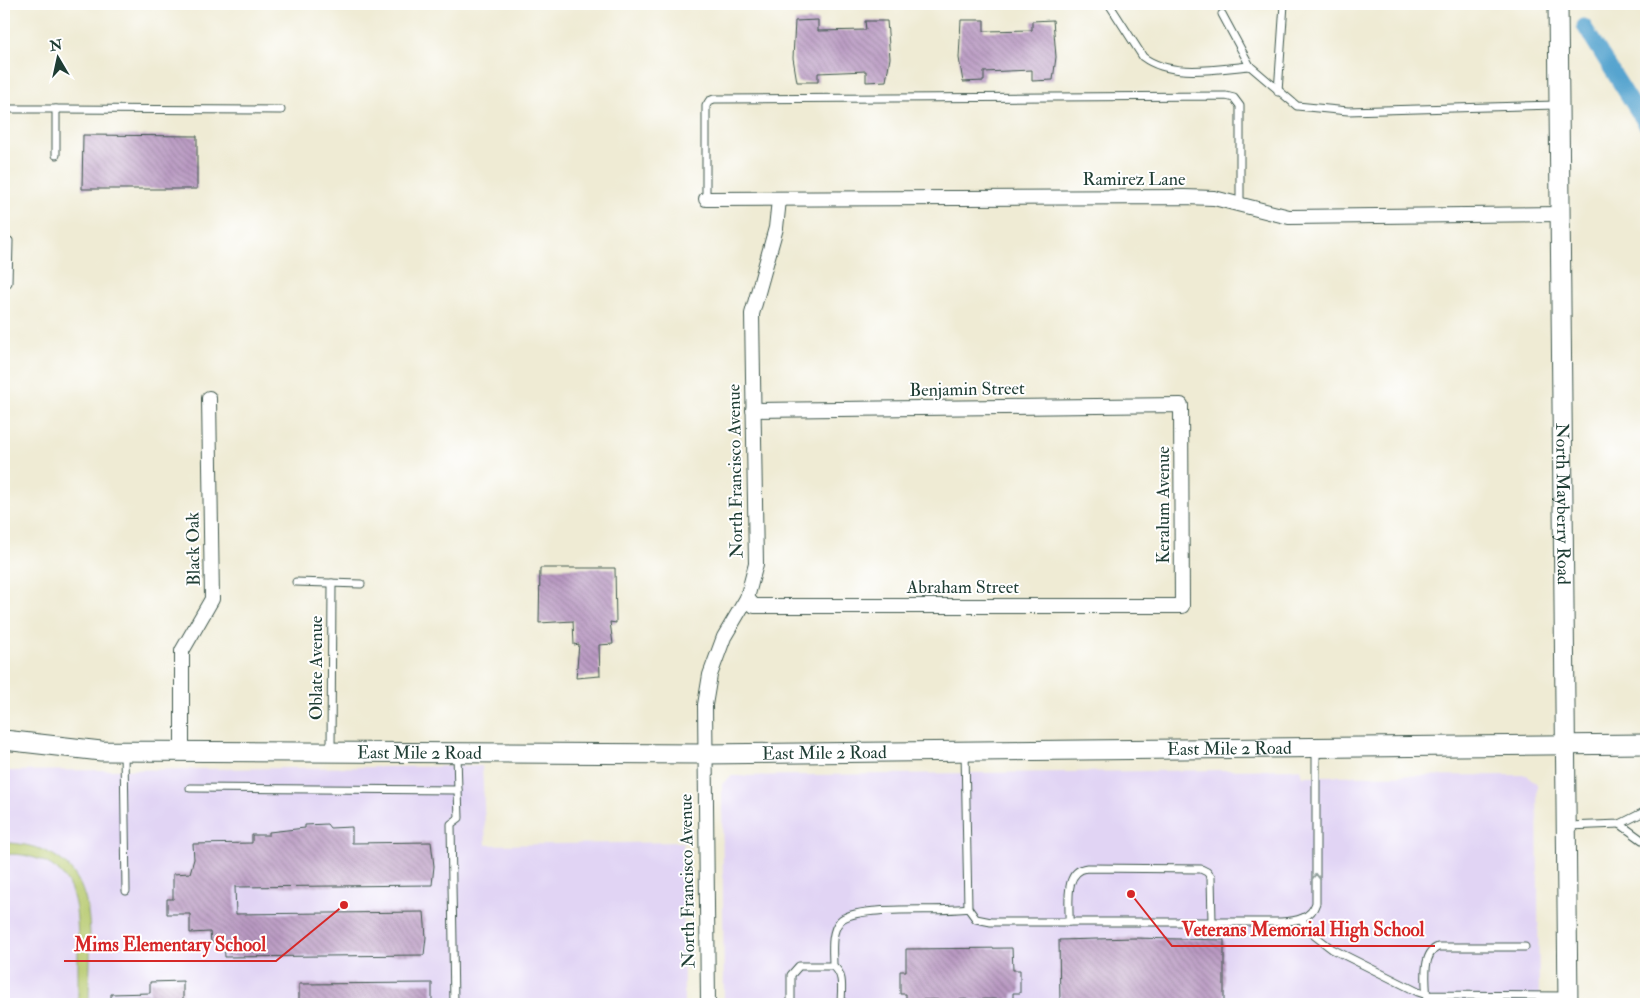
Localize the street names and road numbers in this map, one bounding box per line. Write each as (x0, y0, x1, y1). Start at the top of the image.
street label: Ramirez Lane (1083, 168, 1186, 191)
street label: Benjamin Street (909, 377, 1025, 402)
street label: North Francisco Avenue (722, 383, 749, 558)
street label: North Mayberry Road (1550, 423, 1575, 585)
street label: Keralum Avenue (1152, 446, 1175, 564)
street label: Black Oak (181, 511, 206, 586)
street label: Abraham Street (906, 576, 1019, 599)
street label: Oblate Avenue (305, 615, 328, 720)
street label: East Mile 2 Road (1167, 737, 1292, 761)
street label: East Mile 2 Road (357, 741, 482, 765)
street label: East Mile 2 Road (762, 741, 887, 765)
street label: North Francisco Avenue (674, 793, 701, 968)

